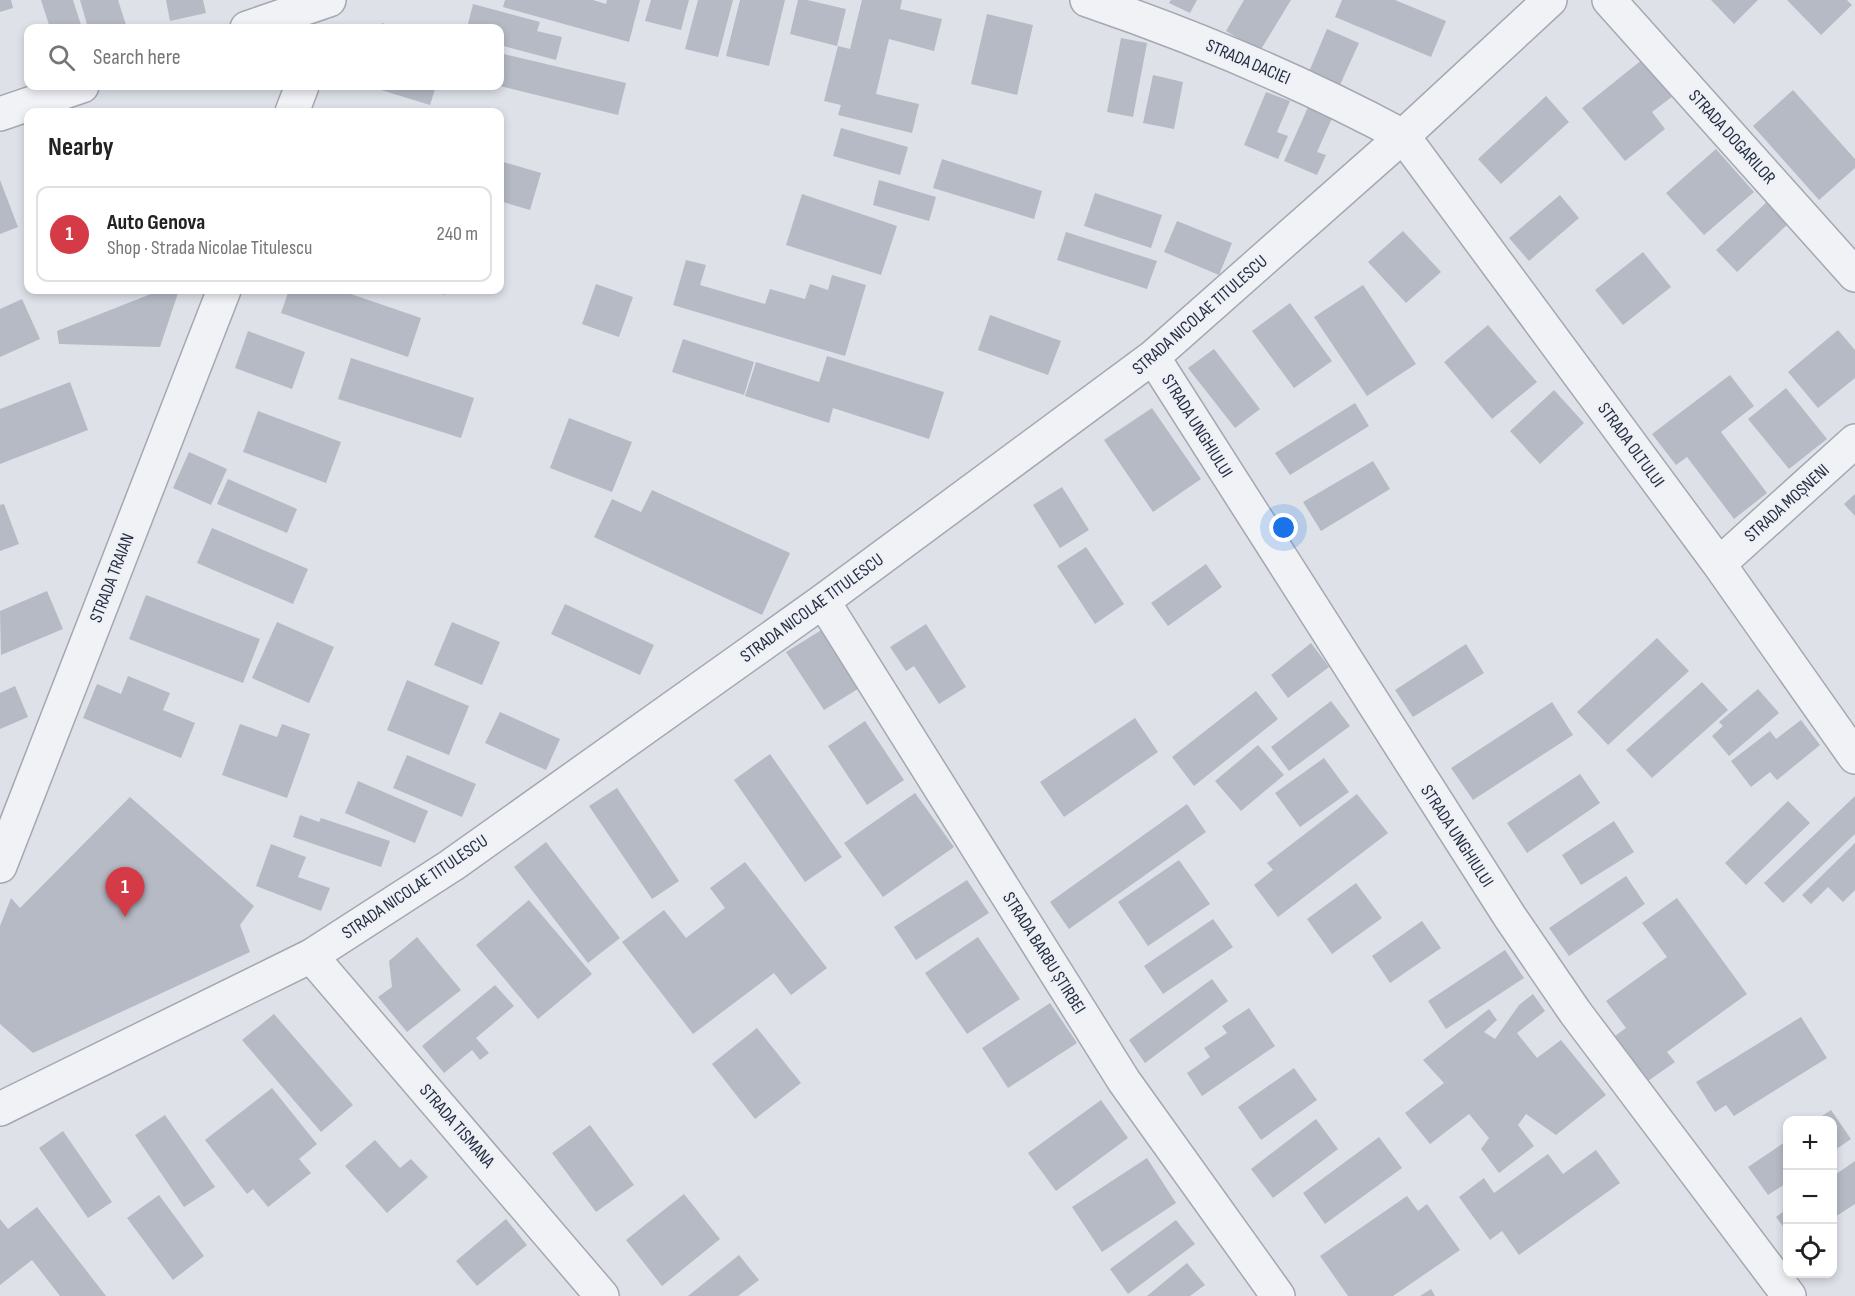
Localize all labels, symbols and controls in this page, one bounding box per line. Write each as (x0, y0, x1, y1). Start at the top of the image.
search box (24, 24, 504, 90)
street label: STRADA DACIEI (1203, 35, 1293, 89)
icon: search (45, 41, 78, 74)
text: Search here (93, 44, 180, 71)
street label: STRADA DOGARILOR (1684, 85, 1780, 189)
text: Nearby (48, 132, 114, 163)
text: Auto Genova (107, 209, 205, 236)
text: 1 (66, 222, 73, 246)
text: 240 m (437, 222, 478, 246)
text: Shop · Strada Nicolae Titulescu (107, 236, 312, 260)
street label: STRADA NICOLAE TITULESCU (1128, 251, 1272, 379)
street label: STRADA UNGHIULUI (1157, 371, 1237, 481)
street label: STRADA OLTULUI (1593, 399, 1669, 491)
street label: STRADA MOȘNENI (1740, 460, 1834, 546)
your location (1269, 513, 1298, 542)
street label: STRADA TRAIAN (85, 531, 139, 625)
street label: STRADA NICOLAE TITULESCU (736, 549, 888, 667)
street label: STRADA UNGHIULUI (1416, 781, 1498, 891)
street label: STRADA NICOLAE TITULESCU (338, 830, 492, 944)
pin: 1 (106, 868, 144, 917)
street label: STRADA BARBU ȘTIRBEI (998, 888, 1090, 1018)
street label: STRADA TISMANA (415, 1080, 499, 1172)
map controls (1783, 1116, 1837, 1278)
button: + (1783, 1116, 1837, 1170)
button: − (1783, 1170, 1837, 1224)
button: locate (1783, 1224, 1837, 1278)

